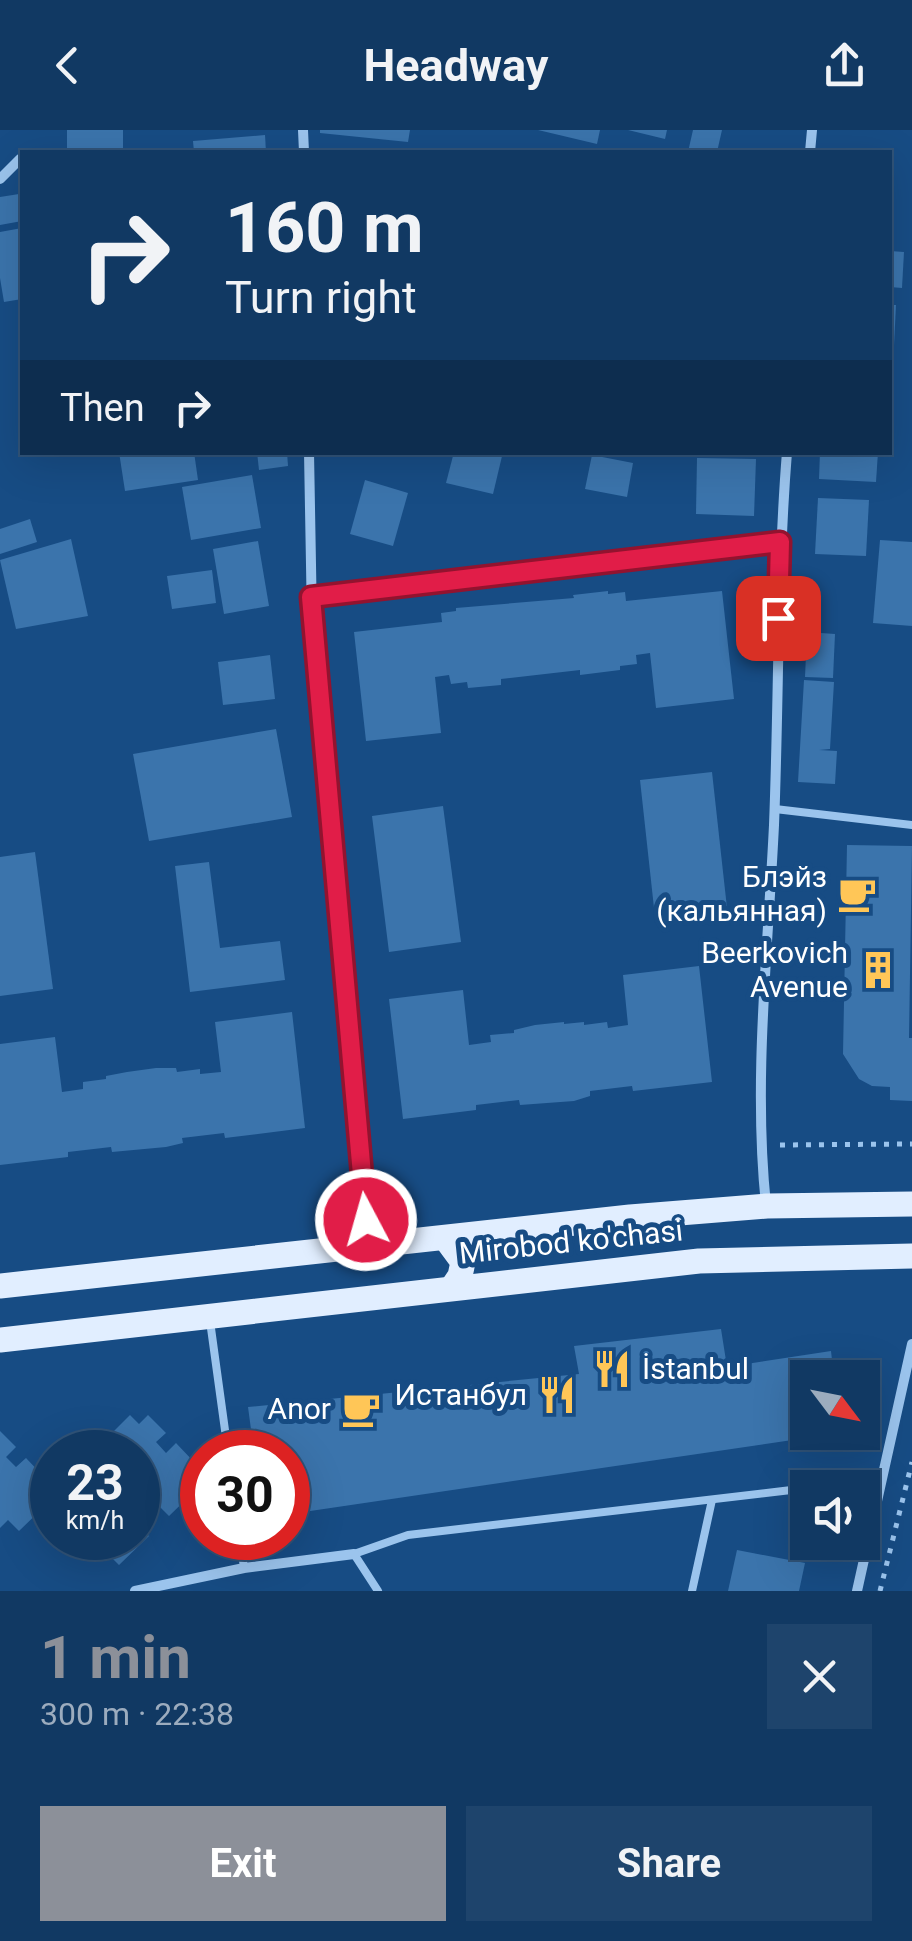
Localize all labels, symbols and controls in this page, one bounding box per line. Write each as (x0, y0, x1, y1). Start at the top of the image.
icon: back (40, 38, 95, 93)
icon: share (817, 38, 872, 93)
text: Headway (364, 39, 548, 92)
text: 160 m (225, 187, 424, 269)
icon: right (60, 190, 190, 320)
text: Turn right (225, 271, 417, 324)
icon: right (165, 380, 220, 435)
text: Then (60, 386, 145, 430)
pin (736, 576, 821, 661)
icon: arrive (751, 591, 806, 646)
place label: Блэйз (кальянная) (656, 859, 827, 928)
cafe icon: Блэйз (кальянная) (836, 873, 878, 915)
place label: Beerkovich Avenue (701, 935, 848, 1004)
building icon: Beerkovich Avenue (857, 949, 899, 991)
position arrow (314, 1168, 418, 1272)
street label: Mirobod ko'chasi (457, 1212, 685, 1271)
restaurant icon: İstanbul (591, 1348, 633, 1390)
place label: İstanbul (642, 1351, 749, 1386)
north arrow (790, 1360, 880, 1450)
map controls (790, 1360, 880, 1560)
restaurant icon: Истанбул (536, 1374, 578, 1416)
place label: Истанбул (395, 1377, 527, 1412)
cafe icon: Anor (340, 1388, 382, 1430)
place label: Anor (268, 1391, 331, 1426)
speed limit sign: 30 (180, 1430, 310, 1560)
text: 23 (66, 1454, 124, 1512)
button: sound (790, 1470, 880, 1560)
text: km/h (66, 1506, 124, 1535)
text: 1 min (40, 1622, 191, 1693)
button: close (767, 1624, 872, 1729)
text: 300 m · 22:38 (40, 1695, 234, 1733)
button: Exit (40, 1806, 446, 1921)
button: Share (466, 1806, 872, 1921)

